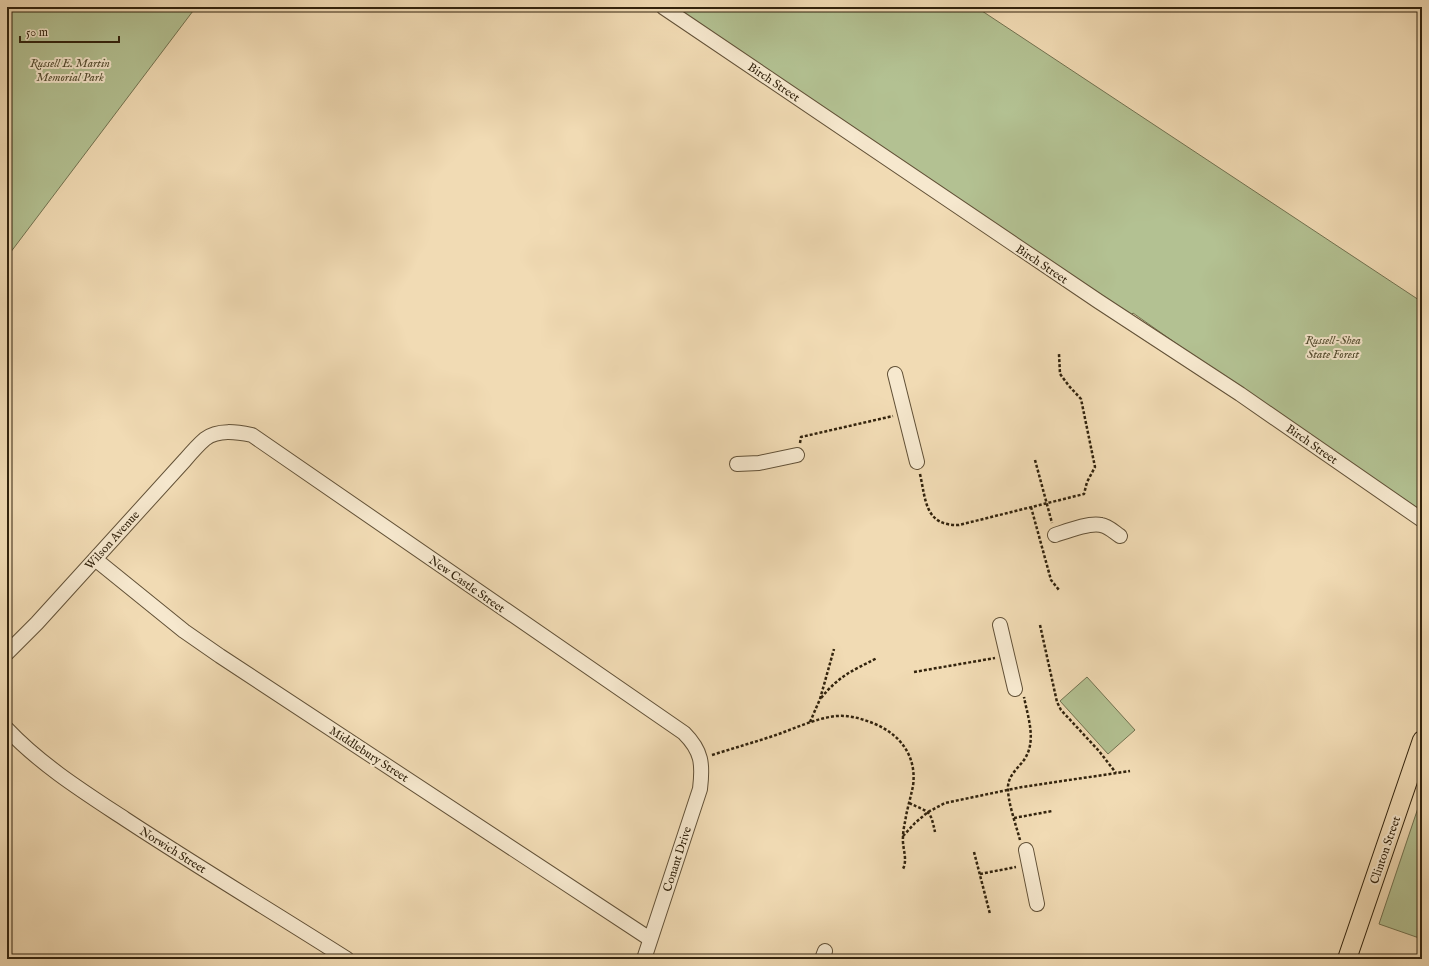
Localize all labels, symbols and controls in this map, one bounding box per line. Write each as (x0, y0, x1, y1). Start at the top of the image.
scale bar (20, 18, 119, 44)
text: 50 m (26, 25, 48, 40)
park label: Russell E. Martin Memorial Park (30, 56, 110, 85)
street label: Birch Street (745, 60, 803, 105)
street label: Birch Street (1013, 242, 1071, 287)
park label: Russell-Shea State Forest (1305, 333, 1361, 362)
street label: Birch Street (1283, 421, 1340, 468)
street label: Wilson Avenue (82, 507, 143, 573)
street label: New Castle Street (426, 553, 508, 616)
street label: Middlebury Street (326, 723, 411, 786)
street label: Clinton Street (1367, 814, 1404, 886)
street label: Norwich Street (137, 824, 209, 877)
street label: Conant Drive (660, 824, 695, 894)

